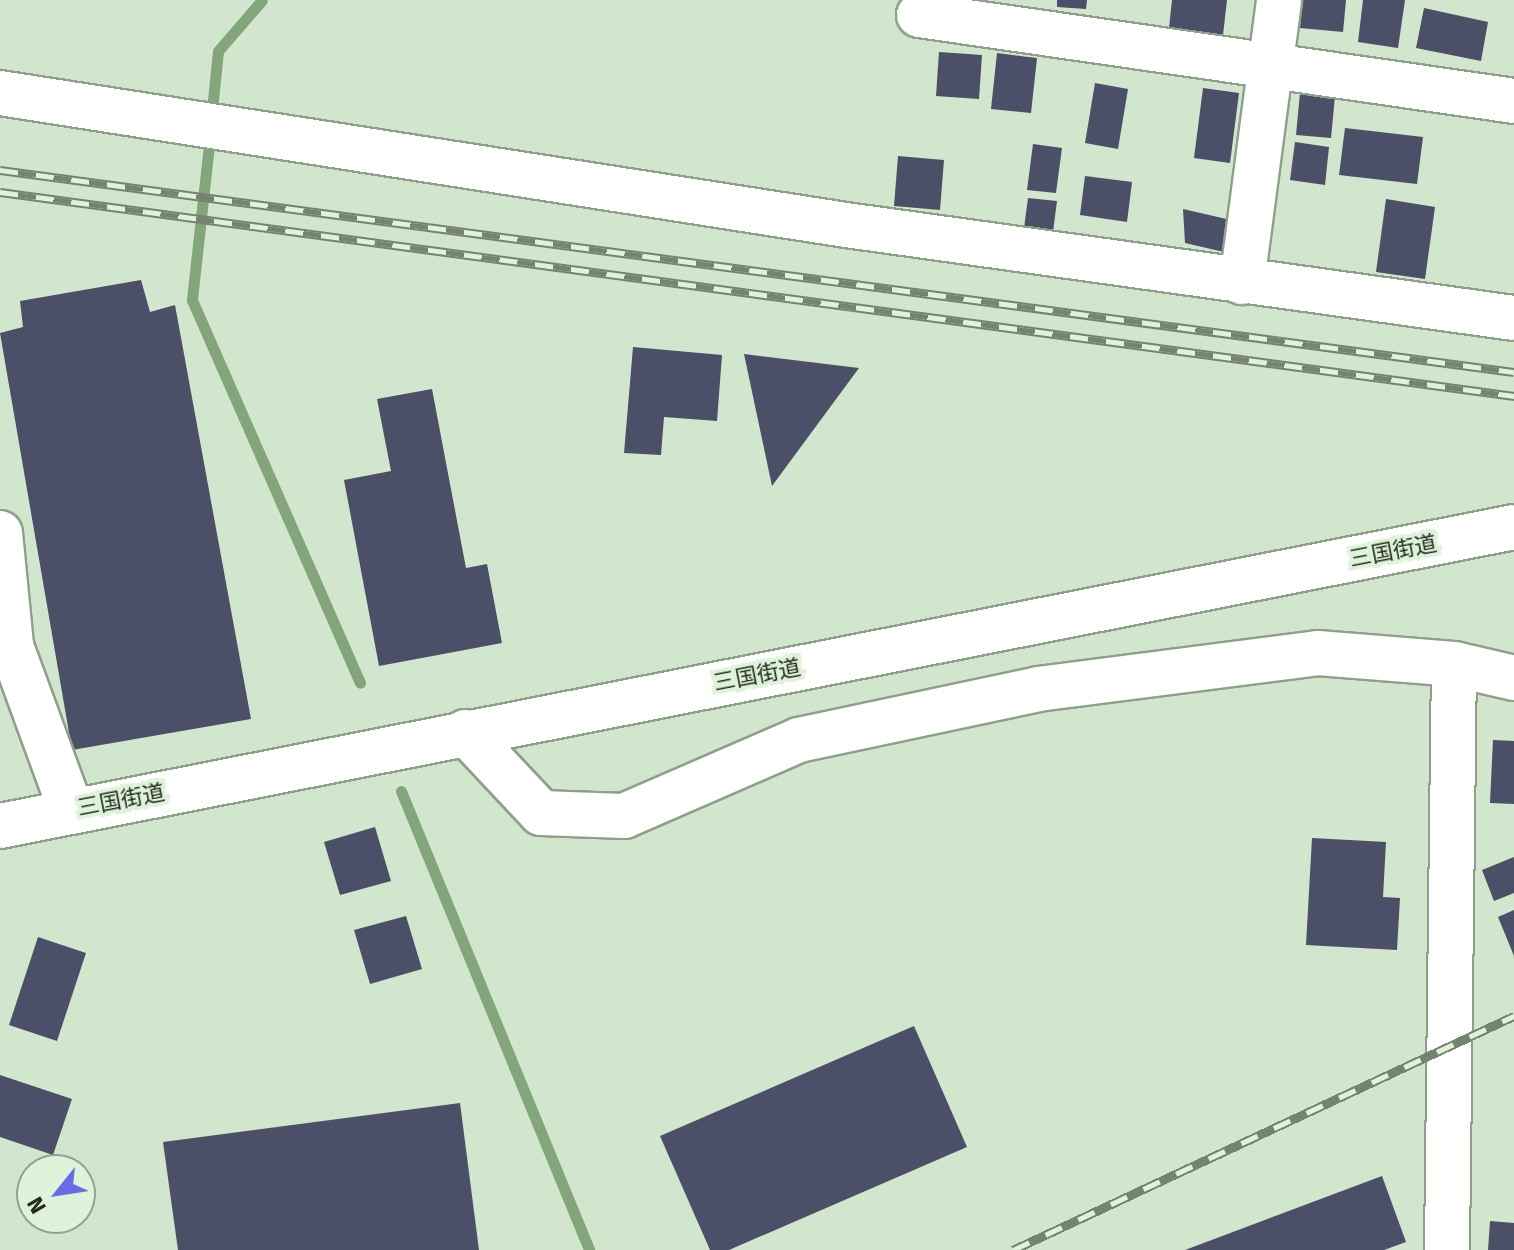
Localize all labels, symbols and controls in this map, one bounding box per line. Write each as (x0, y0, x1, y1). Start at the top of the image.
street label: 三国街道 (1347, 530, 1439, 572)
street label: 三国街道 (711, 654, 803, 696)
street label: 三国街道 (75, 779, 167, 821)
north arrow (16, 1154, 96, 1234)
text: N (21, 1192, 52, 1218)

